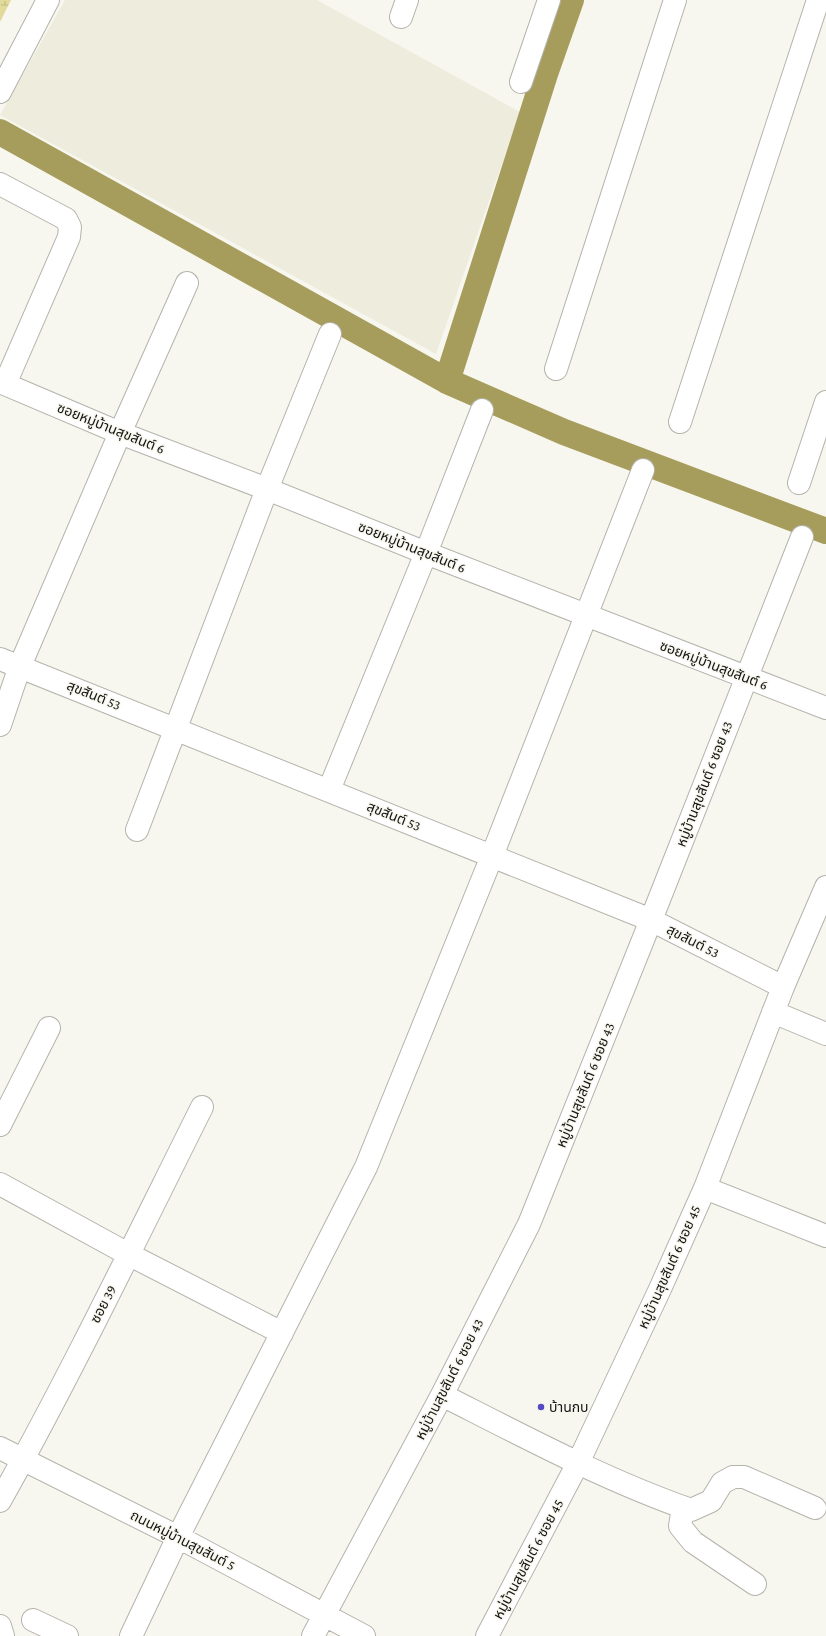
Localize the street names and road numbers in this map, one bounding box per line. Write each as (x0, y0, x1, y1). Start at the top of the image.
street label: ซอยหมู่บ้านสุขสันต์ 6 (55, 399, 167, 458)
street label: ซอยหมู่บ้านสุขสันต์ 6 (356, 518, 468, 577)
street label: ซอยหมู่บ้านสุขสันต์ 6 (657, 637, 770, 694)
street label: สุขสันต์ 53 (64, 677, 123, 714)
street label: หมู่บ้านสุขสันต์ 6 ซอย 43 (673, 719, 736, 850)
street label: สุขสันต์ 53 (364, 798, 423, 835)
street label: สุขสันต์ 53 (664, 921, 722, 962)
street label: หมู่บ้านสุขสันต์ 6 ซอย 43 (553, 1020, 618, 1150)
street label: หมู่บ้านสุขสันต์ 6 ซอย 45 (635, 1203, 704, 1332)
street label: ซอย 39 (87, 1282, 119, 1326)
street label: หมู่บ้านสุขสันต์ 6 ซอย 43 (412, 1316, 487, 1443)
street label: หมู่บ้านสุขสันต์ 6 ซอย 45 (490, 1496, 567, 1622)
street label: ถนนหมู่บ้านสุขสันต์ 5 (127, 1507, 238, 1574)

